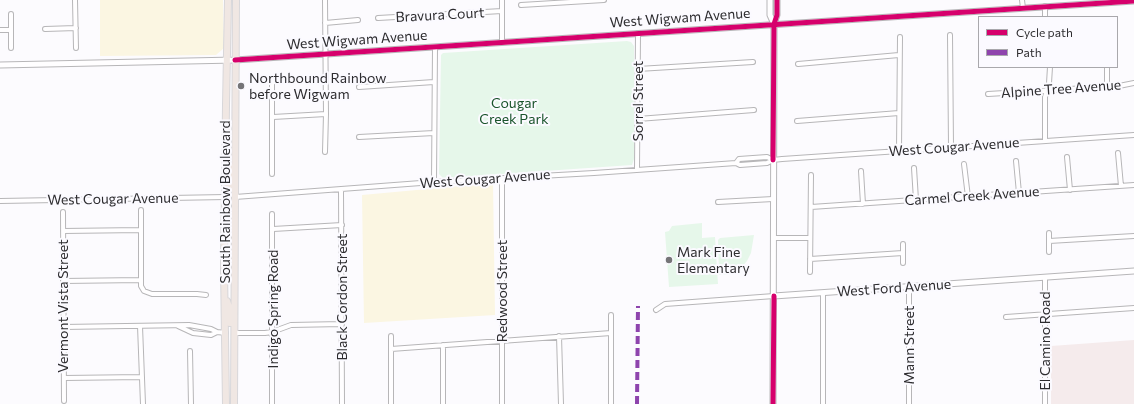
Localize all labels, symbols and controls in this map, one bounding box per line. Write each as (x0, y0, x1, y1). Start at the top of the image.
street label: Bravura Court (395, 4, 485, 26)
street label: West Wigwam Avenue (609, 5, 751, 31)
legend (978, 16, 1118, 68)
text: Cycle path (1016, 25, 1073, 39)
street label: West Wigwam Avenue (286, 27, 428, 53)
text: Path (1016, 45, 1042, 59)
street label: Sorrel Street (630, 61, 646, 141)
place label: Northbound Rainbow before Wigwam (249, 70, 386, 102)
street label: Alpine Tree Avenue (1000, 76, 1122, 102)
marker: Northbound Rainbow before Wigwam (236, 81, 246, 91)
park label: Cougar Creek Park (479, 95, 549, 128)
street label: South Rainbow Boulevard (217, 120, 233, 284)
street label: West Cougar Avenue (888, 134, 1020, 160)
street label: West Cougar Avenue (419, 166, 551, 192)
street label: Carmel Creek Avenue (904, 183, 1040, 209)
street label: West Cougar Avenue (47, 189, 179, 209)
street label: Black Cordon Street (334, 233, 350, 361)
street label: Vermont Vista Street (55, 239, 71, 373)
street label: Redwood Street (494, 240, 510, 342)
place label: Mark Fine Elementary (677, 244, 750, 276)
street label: Indigo Spring Road (265, 250, 281, 368)
marker: Mark Fine Elementary (664, 255, 674, 265)
street label: West Ford Avenue (836, 276, 952, 300)
street label: El Camino Road (1037, 291, 1053, 391)
street label: Mann Street (901, 306, 917, 384)

